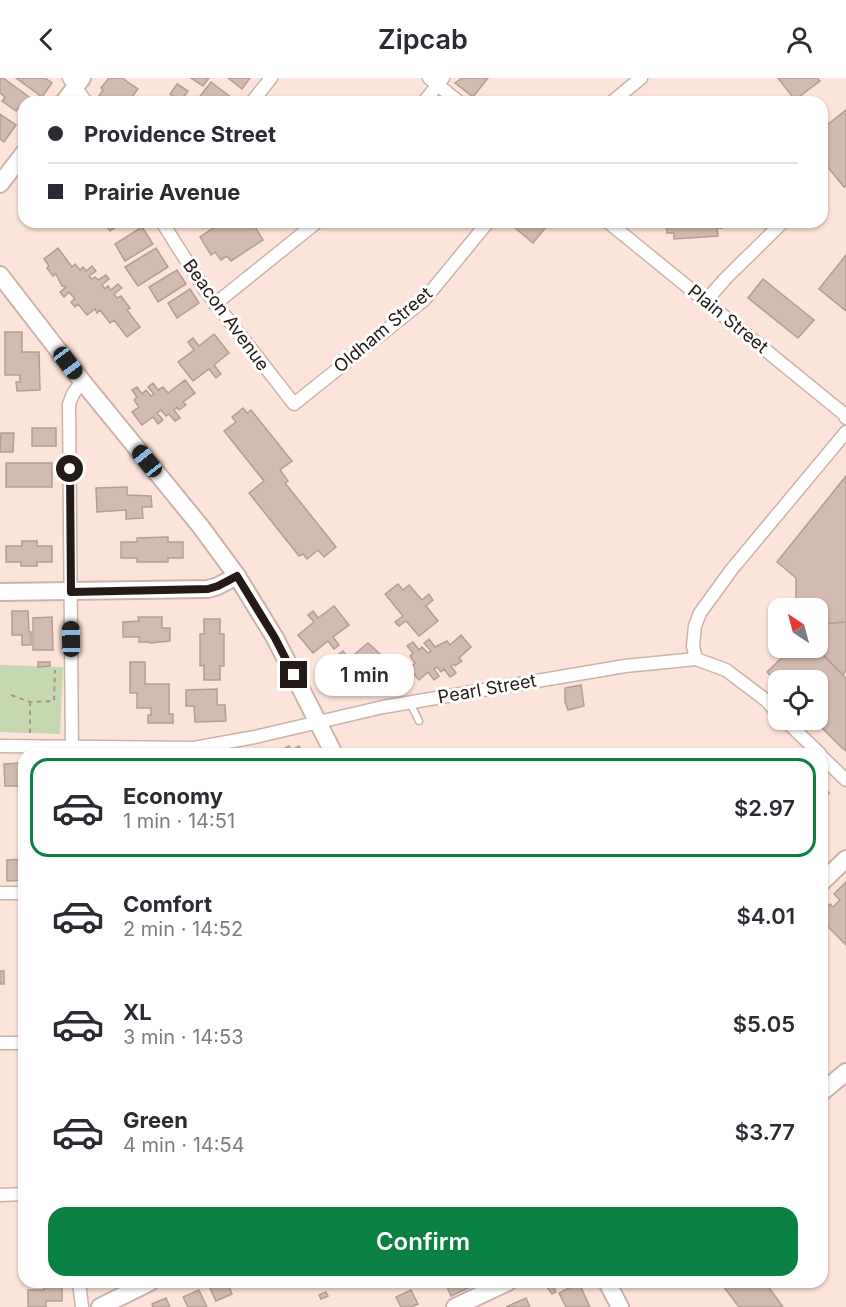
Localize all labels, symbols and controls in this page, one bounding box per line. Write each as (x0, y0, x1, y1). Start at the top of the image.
icon: back (30, 23, 63, 56)
text: Zipcab (378, 23, 468, 56)
icon: person (783, 23, 816, 56)
text: Providence Street (84, 121, 276, 147)
text: Prairie Avenue (84, 179, 240, 205)
street label: Beacon Avenue (179, 255, 274, 375)
street label: Plain Street (684, 280, 773, 357)
street label: Oldham Street (329, 282, 436, 377)
car (50, 343, 86, 383)
car (129, 441, 165, 481)
route start (56, 455, 83, 482)
north arrow (768, 598, 828, 658)
map controls (768, 598, 828, 730)
car (62, 621, 80, 657)
callout: 1 min (315, 654, 414, 696)
route end (280, 661, 307, 688)
text: 1 min (340, 663, 389, 687)
street label: Pearl Street (436, 670, 538, 707)
button: locate (768, 670, 828, 730)
icon: car (51, 781, 105, 835)
text: Economy (123, 783, 223, 809)
text: $2.97 (734, 795, 795, 821)
text: 1 min · 14:51 (123, 809, 235, 833)
icon: car (51, 889, 105, 943)
text: Comfort (123, 891, 212, 917)
text: $4.01 (737, 903, 795, 929)
text: 2 min · 14:52 (123, 917, 243, 941)
icon: car (51, 997, 105, 1051)
text: XL (123, 999, 152, 1025)
text: $5.05 (733, 1011, 795, 1037)
text: 3 min · 14:53 (123, 1025, 244, 1049)
icon: car (51, 1105, 105, 1159)
text: Green (123, 1107, 188, 1133)
text: $3.77 (735, 1119, 795, 1145)
text: 4 min · 14:54 (123, 1133, 245, 1157)
button: Confirm (48, 1207, 798, 1276)

